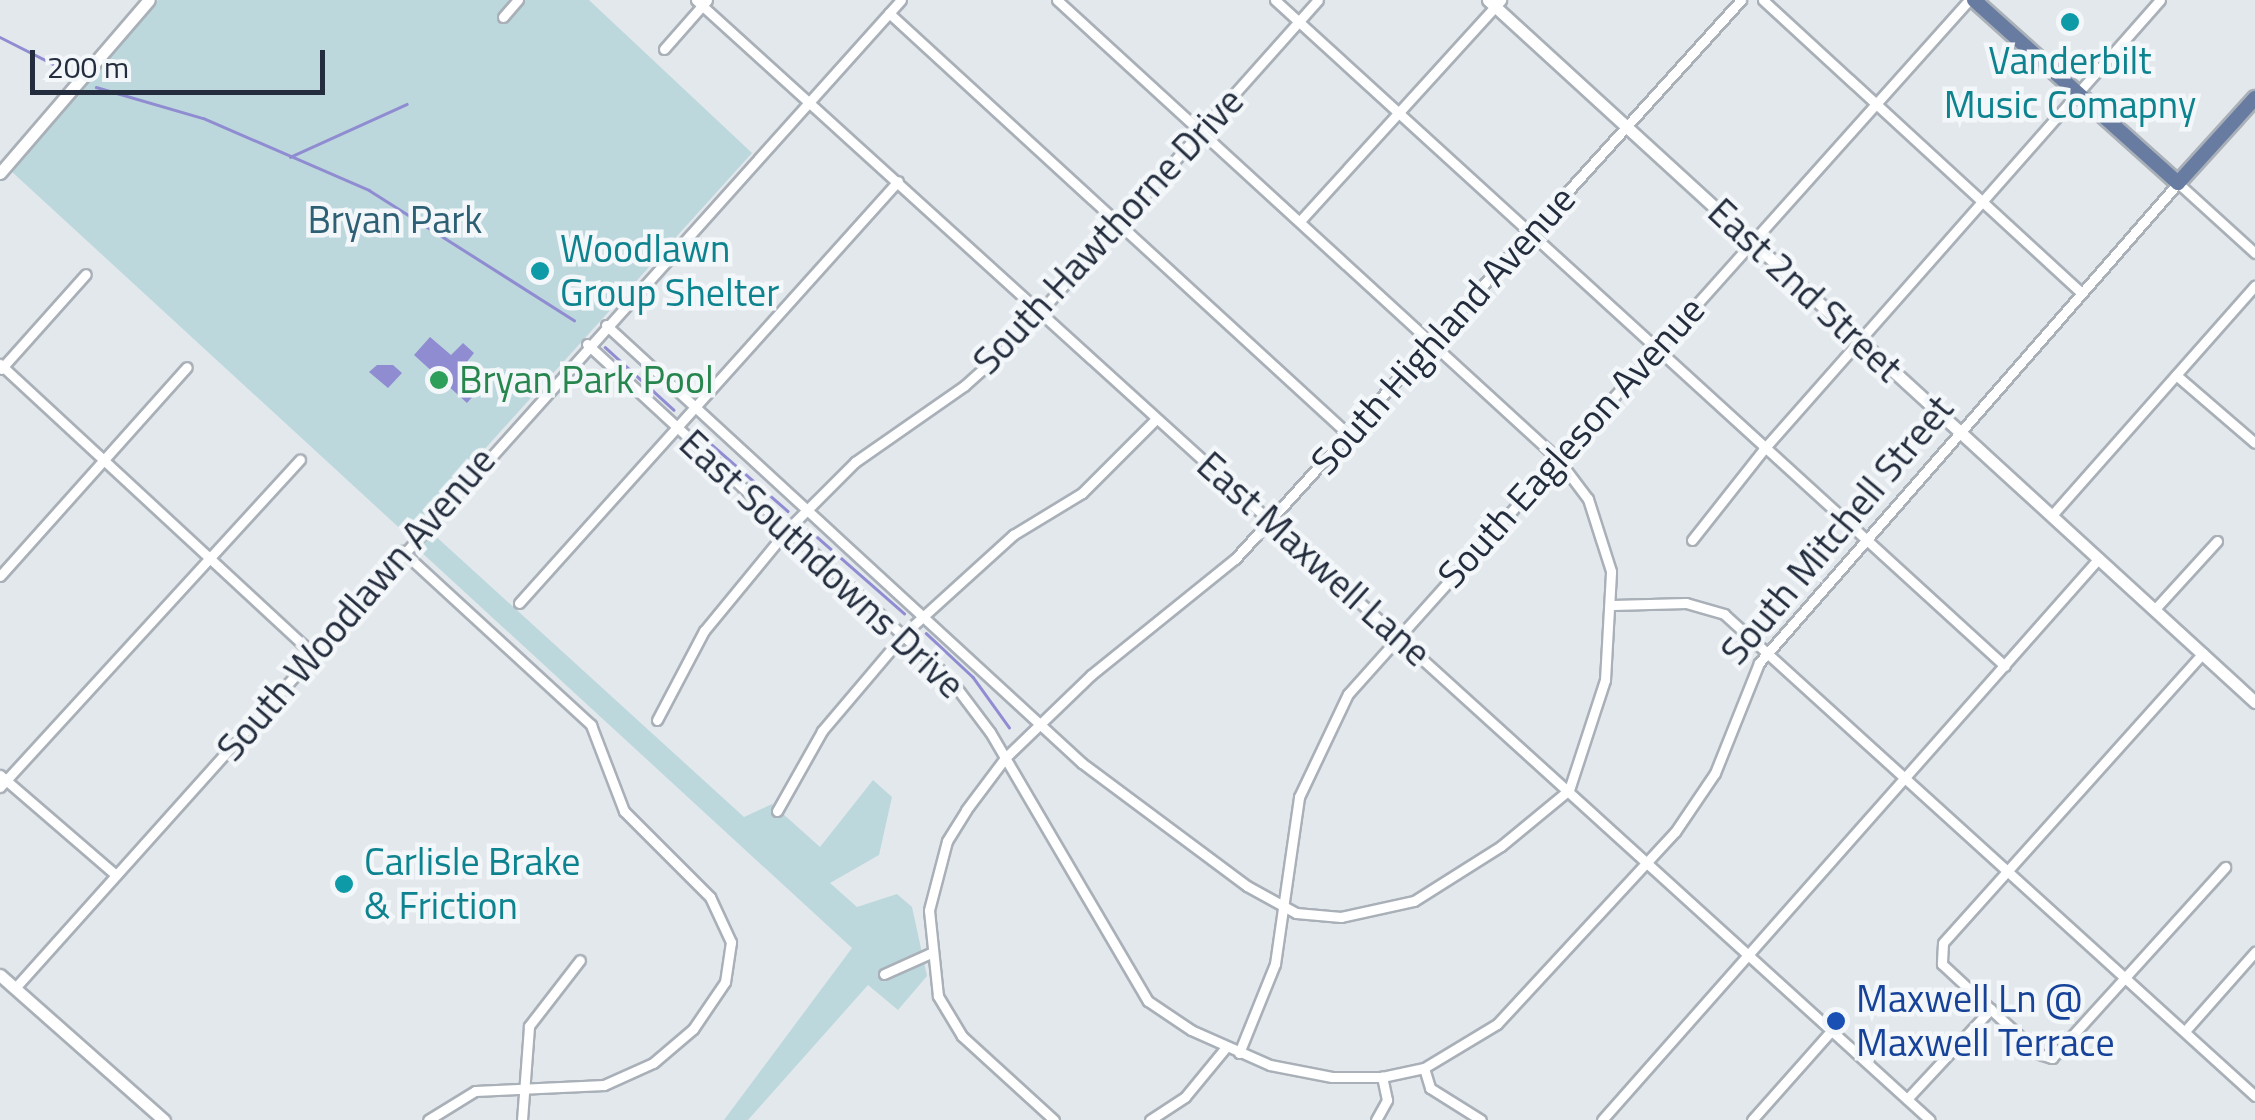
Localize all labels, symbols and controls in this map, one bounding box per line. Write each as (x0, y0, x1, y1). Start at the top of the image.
marker: Vanderbilt Music Comapny (2059, 11, 2081, 33)
scale bar (35, 30, 330, 92)
place label: Vanderbilt Music Comapny (1944, 38, 2196, 127)
text: 200 m (47, 44, 129, 90)
street label: South Hawthorne Drive (964, 78, 1252, 384)
street label: South Highland Avenue (1301, 176, 1585, 484)
street label: East 2nd Street (1699, 189, 1911, 391)
park label: Bryan Park (307, 197, 483, 243)
place label: Woodlawn Group Shelter (560, 226, 779, 316)
marker: Woodlawn Group Shelter (529, 260, 551, 282)
street label: South Eagleson Avenue (1428, 287, 1714, 597)
place label: Bryan Park Pool (459, 357, 714, 403)
marker: Bryan Park Pool (428, 369, 450, 391)
street label: South Mitchell Street (1711, 386, 1963, 674)
street label: East Southdowns Drive (670, 420, 974, 708)
street label: South Woodlawn Avenue (207, 438, 505, 770)
street label: East Maxwell Lane (1188, 442, 1440, 676)
place label: Carlisle Brake & Friction (364, 839, 580, 928)
marker: Carlisle Brake & Friction (333, 873, 355, 895)
place label: Maxwell Ln @ Maxwell Terrace (1856, 976, 2115, 1066)
marker: Maxwell Ln @ Maxwell Terrace (1825, 1010, 1847, 1032)

